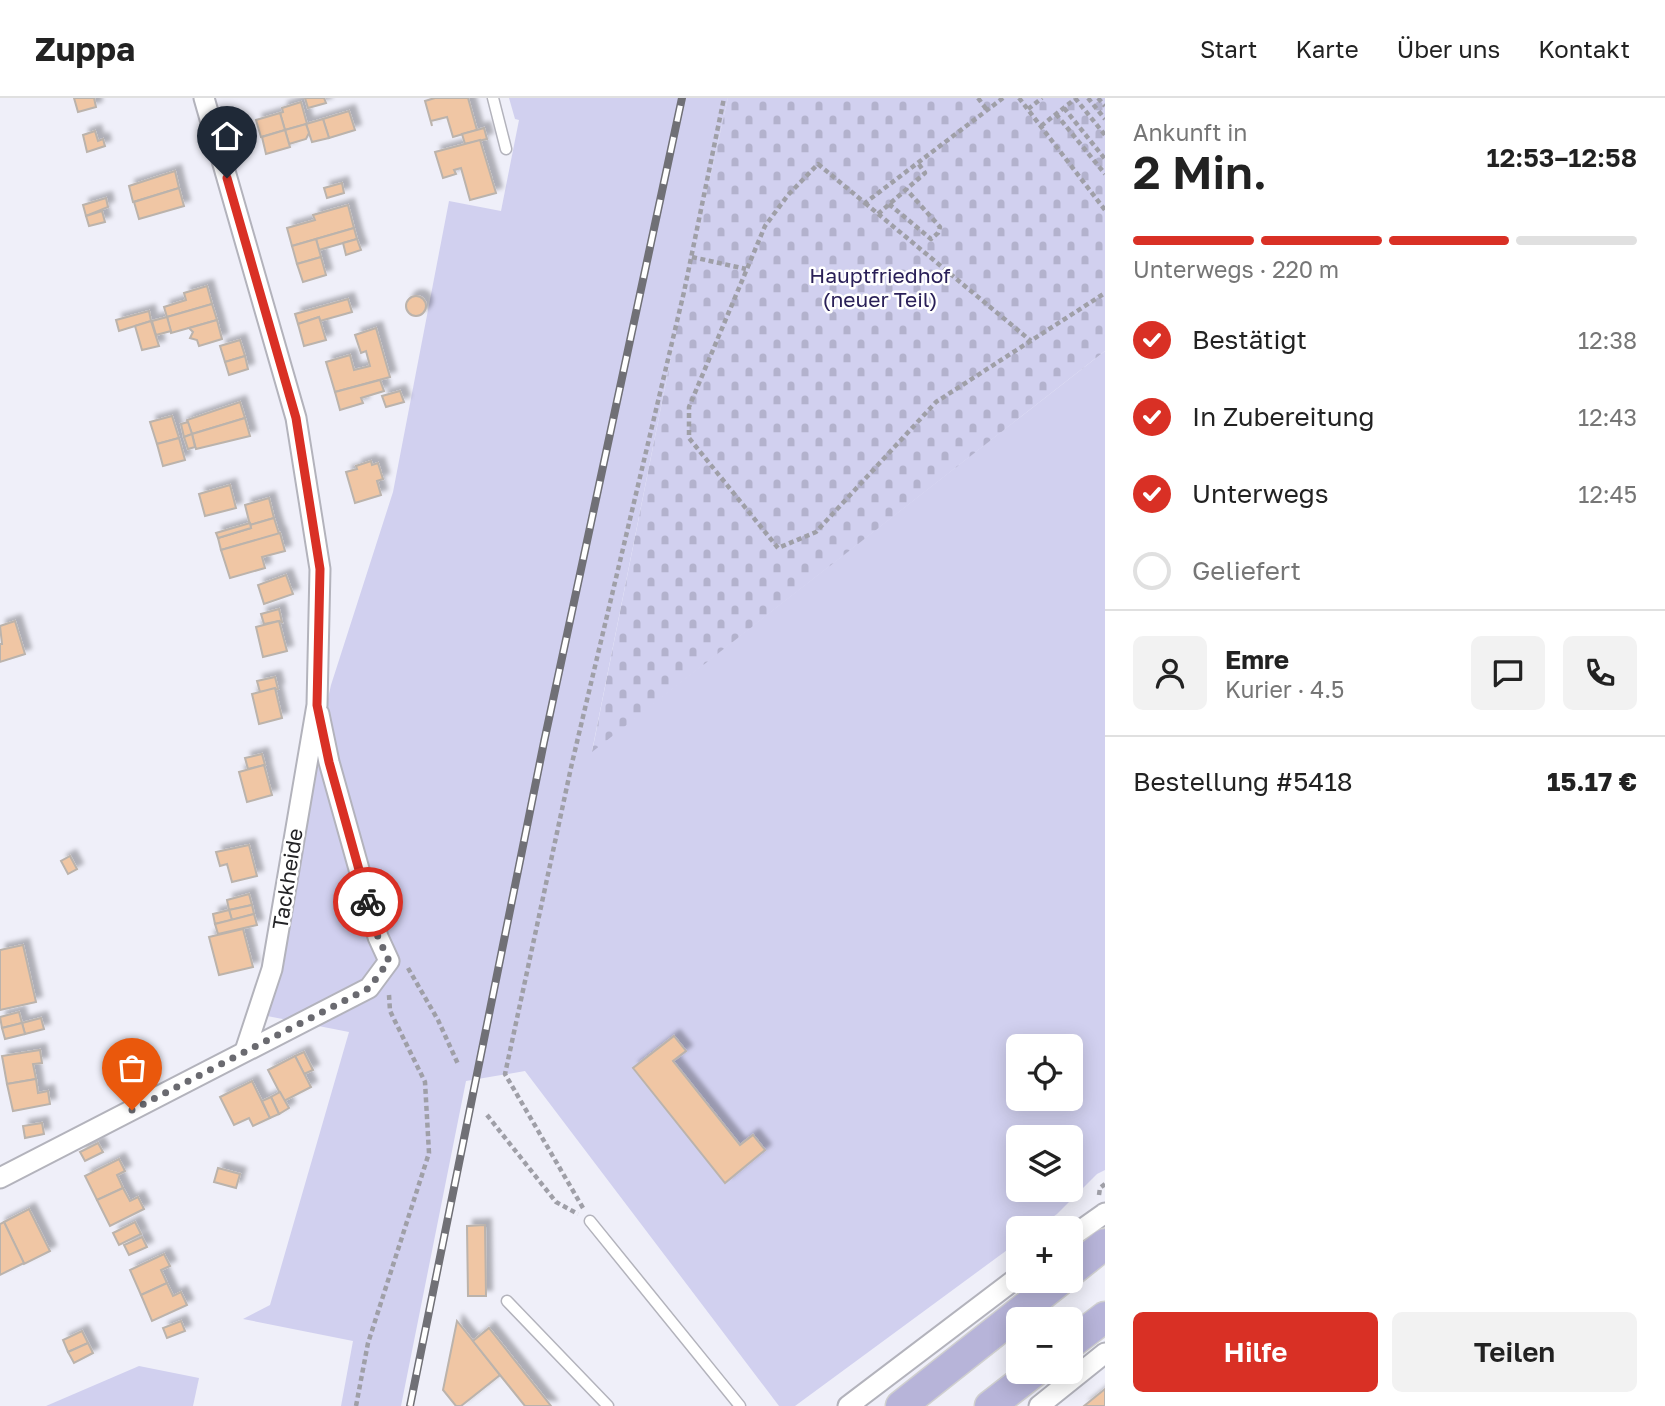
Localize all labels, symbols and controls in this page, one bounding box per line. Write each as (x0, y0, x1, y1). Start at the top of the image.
text: Zuppa (35, 29, 135, 68)
text: Start (1200, 34, 1257, 63)
text: Karte (1295, 34, 1359, 63)
text: Über uns (1397, 34, 1500, 63)
text: Kontakt (1538, 34, 1630, 63)
pin (197, 106, 257, 178)
icon: home (208, 117, 246, 155)
text: Ankunft in (1133, 118, 1248, 146)
text: 12:53–12:58 (1487, 142, 1637, 173)
text: 2 Min. (1133, 144, 1267, 199)
text: Unterwegs · 220 m (1133, 255, 1339, 283)
park label: Hauptfriedhof (neuer Teil) (809, 262, 951, 312)
icon: check (1133, 321, 1171, 359)
text: Bestätigt (1192, 324, 1307, 355)
text: 12:38 (1578, 326, 1637, 354)
icon: check (1133, 398, 1171, 436)
text: In Zubereitung (1192, 401, 1375, 432)
text: 12:43 (1578, 403, 1637, 431)
icon: check (1133, 475, 1171, 513)
text: Unterwegs (1192, 478, 1329, 509)
text: 12:45 (1578, 480, 1637, 508)
text: Geliefert (1192, 555, 1301, 586)
button: person (1133, 636, 1207, 710)
button: chat (1471, 636, 1545, 710)
button: phone (1563, 636, 1637, 710)
text: Emre (1225, 644, 1289, 675)
text: Kurier · 4.5 (1225, 675, 1344, 703)
text: Bestellung #5418 (1133, 766, 1353, 797)
text: 15.17 € (1547, 766, 1637, 797)
street label: Tackheide (266, 826, 308, 931)
courier (333, 867, 403, 937)
icon: bike (349, 883, 387, 921)
map controls (1006, 1034, 1083, 1384)
button: locate (1006, 1034, 1083, 1111)
pin (102, 1038, 162, 1110)
icon: bag (113, 1049, 151, 1087)
button: layers (1006, 1125, 1083, 1202)
button: + (1006, 1216, 1083, 1293)
button: − (1006, 1307, 1083, 1384)
button: Hilfe (1133, 1312, 1378, 1392)
button: Teilen (1392, 1312, 1637, 1392)

